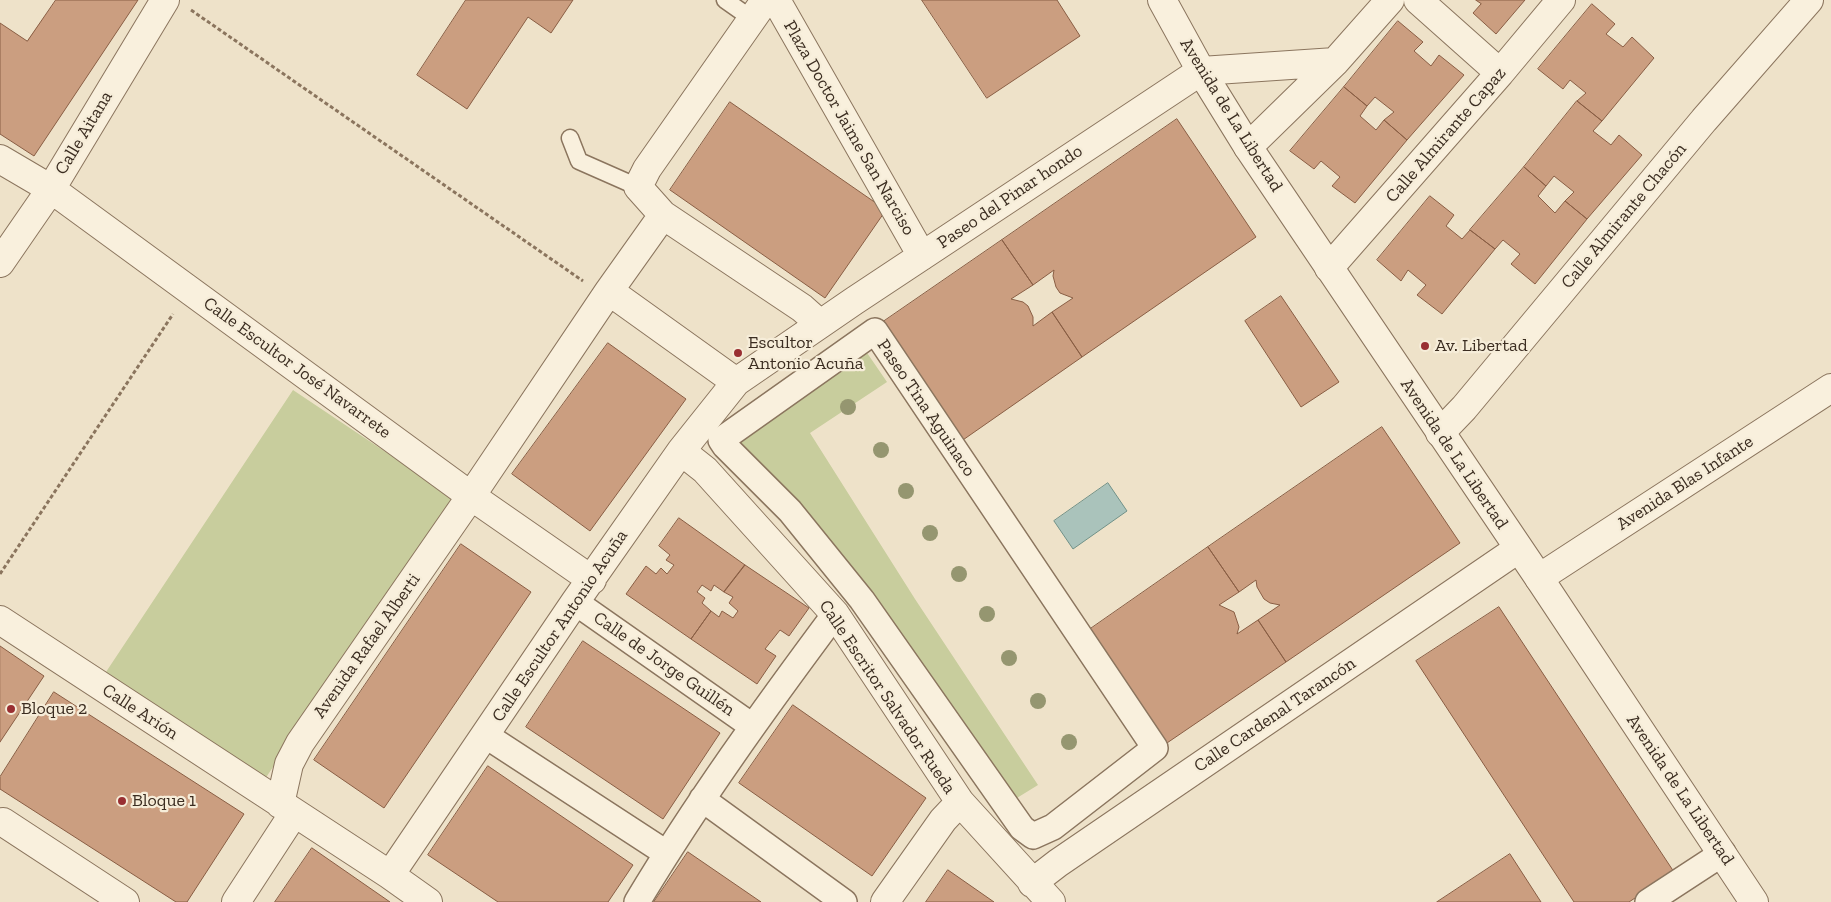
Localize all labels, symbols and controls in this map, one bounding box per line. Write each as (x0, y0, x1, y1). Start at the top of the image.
street label: Plaza Doctor Jaime San Narciso (779, 17, 919, 239)
street label: Avenida de La Libertad (1175, 34, 1287, 196)
street label: Calle Almirante Capaz (1381, 63, 1511, 207)
street label: Calle Aitana (51, 87, 117, 179)
street label: Calle Almirante Chacón (1557, 139, 1691, 293)
street label: Paseo del Pinar hondo (933, 140, 1087, 254)
street label: Calle Escultor José Navarrete (199, 293, 395, 443)
place label: Escultor Antonio Acuña (748, 332, 863, 374)
street label: Paseo Tina Aguinaco (872, 335, 980, 481)
place label: Av. Libertad (1435, 335, 1528, 357)
marker: Av. Libertad (1419, 340, 1431, 352)
marker: Escultor Antonio Acuña (732, 347, 744, 359)
street label: Avenida de La Libertad (1396, 375, 1512, 533)
street label: Avenida Blas Infante (1613, 431, 1757, 535)
street label: Calle Escultor Antonio Acuña (488, 526, 632, 726)
street label: Avenida Rafael Alberti (309, 570, 425, 722)
street label: Calle Escritor Salvador Rueda (814, 596, 960, 798)
street label: Calle de Jorge Guillén (589, 607, 739, 721)
street label: Calle Cardenal Tarancón (1190, 653, 1360, 777)
street label: Calle Arión (98, 679, 182, 745)
place label: Bloque 2 (21, 698, 87, 720)
marker: Bloque 2 (5, 703, 17, 715)
street label: Avenida de La Libertad (1622, 711, 1738, 869)
place label: Bloque 1 (132, 790, 196, 812)
marker: Bloque 1 (116, 795, 128, 807)

